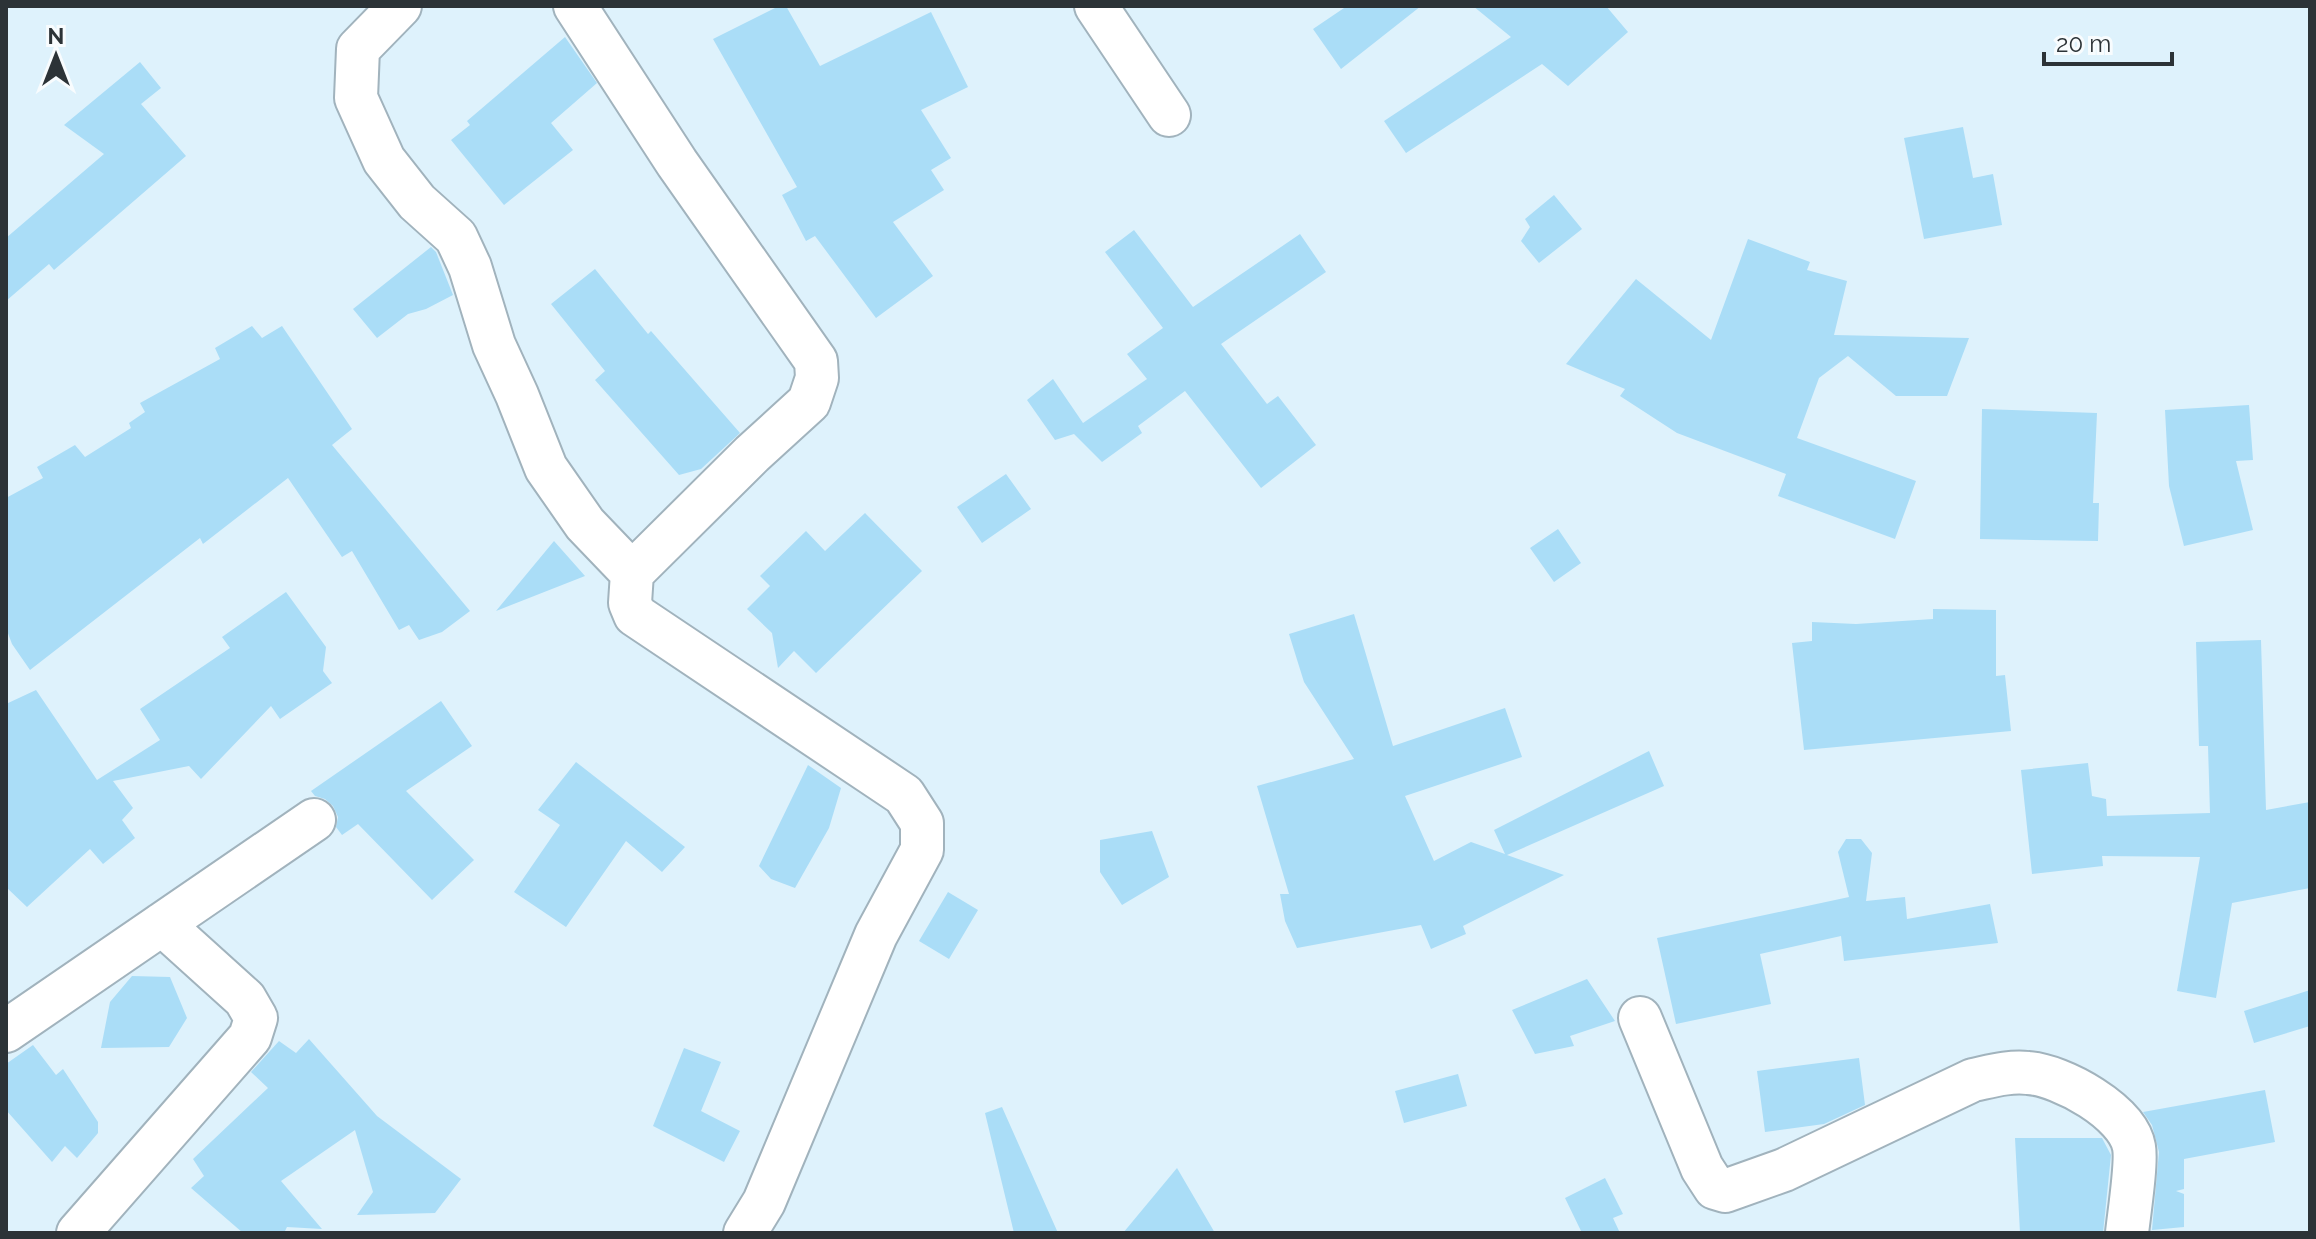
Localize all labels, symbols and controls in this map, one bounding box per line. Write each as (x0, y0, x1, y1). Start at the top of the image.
north arrow (16, 16, 96, 96)
scale bar (2044, 16, 2172, 66)
text: N (48, 23, 64, 49)
text: 20 m (2056, 29, 2111, 58)

